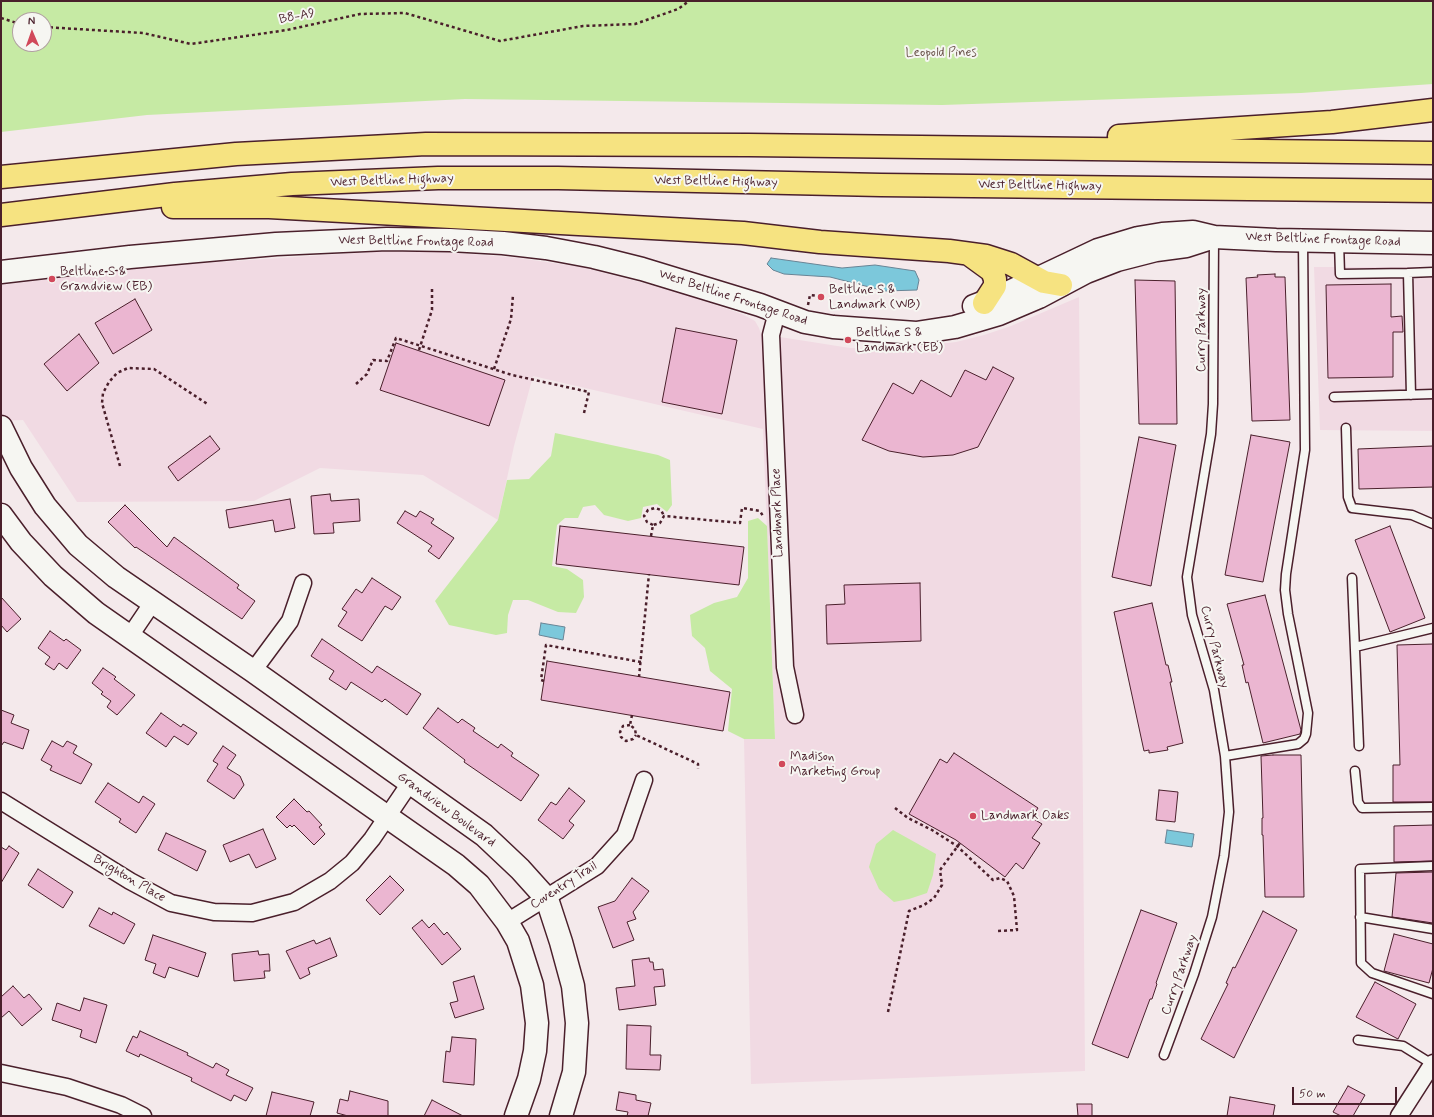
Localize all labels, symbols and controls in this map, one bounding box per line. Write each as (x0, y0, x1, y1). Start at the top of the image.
street label: B8-A9 (278, 6, 316, 28)
north arrow (12, 12, 52, 52)
text: N (28, 14, 36, 28)
park label: Leopold Pines (905, 45, 977, 61)
street label: West Beltline Highway (330, 171, 454, 191)
street label: West Beltline Highway (654, 173, 778, 191)
street label: West Beltline Highway (978, 177, 1102, 195)
street label: West Beltline Frontage Road (1245, 229, 1401, 251)
street label: West Beltline Frontage Road (338, 233, 494, 251)
place label: Beltline S & Grandview (EB) (60, 264, 152, 295)
street label: West Beltline Frontage Road (657, 267, 809, 329)
marker: Beltline S & Grandview (EB) (47, 274, 57, 284)
place label: Beltline S & Landmark (WB) (829, 282, 920, 313)
street label: Curry Parkway (1194, 288, 1210, 372)
marker: Beltline S & Landmark (WB) (816, 292, 826, 302)
place label: Beltline S & Landmark (EB) (856, 325, 943, 356)
marker: Beltline S & Landmark (EB) (843, 335, 853, 345)
street label: Landmark Place (769, 468, 787, 558)
street label: Curry Parkway (1196, 604, 1232, 690)
place label: Madison Marketing Group (790, 749, 880, 780)
marker: Madison Marketing Group (777, 759, 787, 769)
street label: Grandview Boulevard (394, 769, 498, 851)
place label: Landmark Oaks (981, 808, 1069, 824)
marker: Landmark Oaks (968, 811, 978, 821)
street label: Brighton Place (90, 852, 168, 906)
street label: Coventry Trail (528, 859, 600, 913)
street label: Curry Parkway (1159, 933, 1201, 1017)
scale bar (1294, 1079, 1399, 1105)
text: 50 m (1299, 1086, 1326, 1102)

